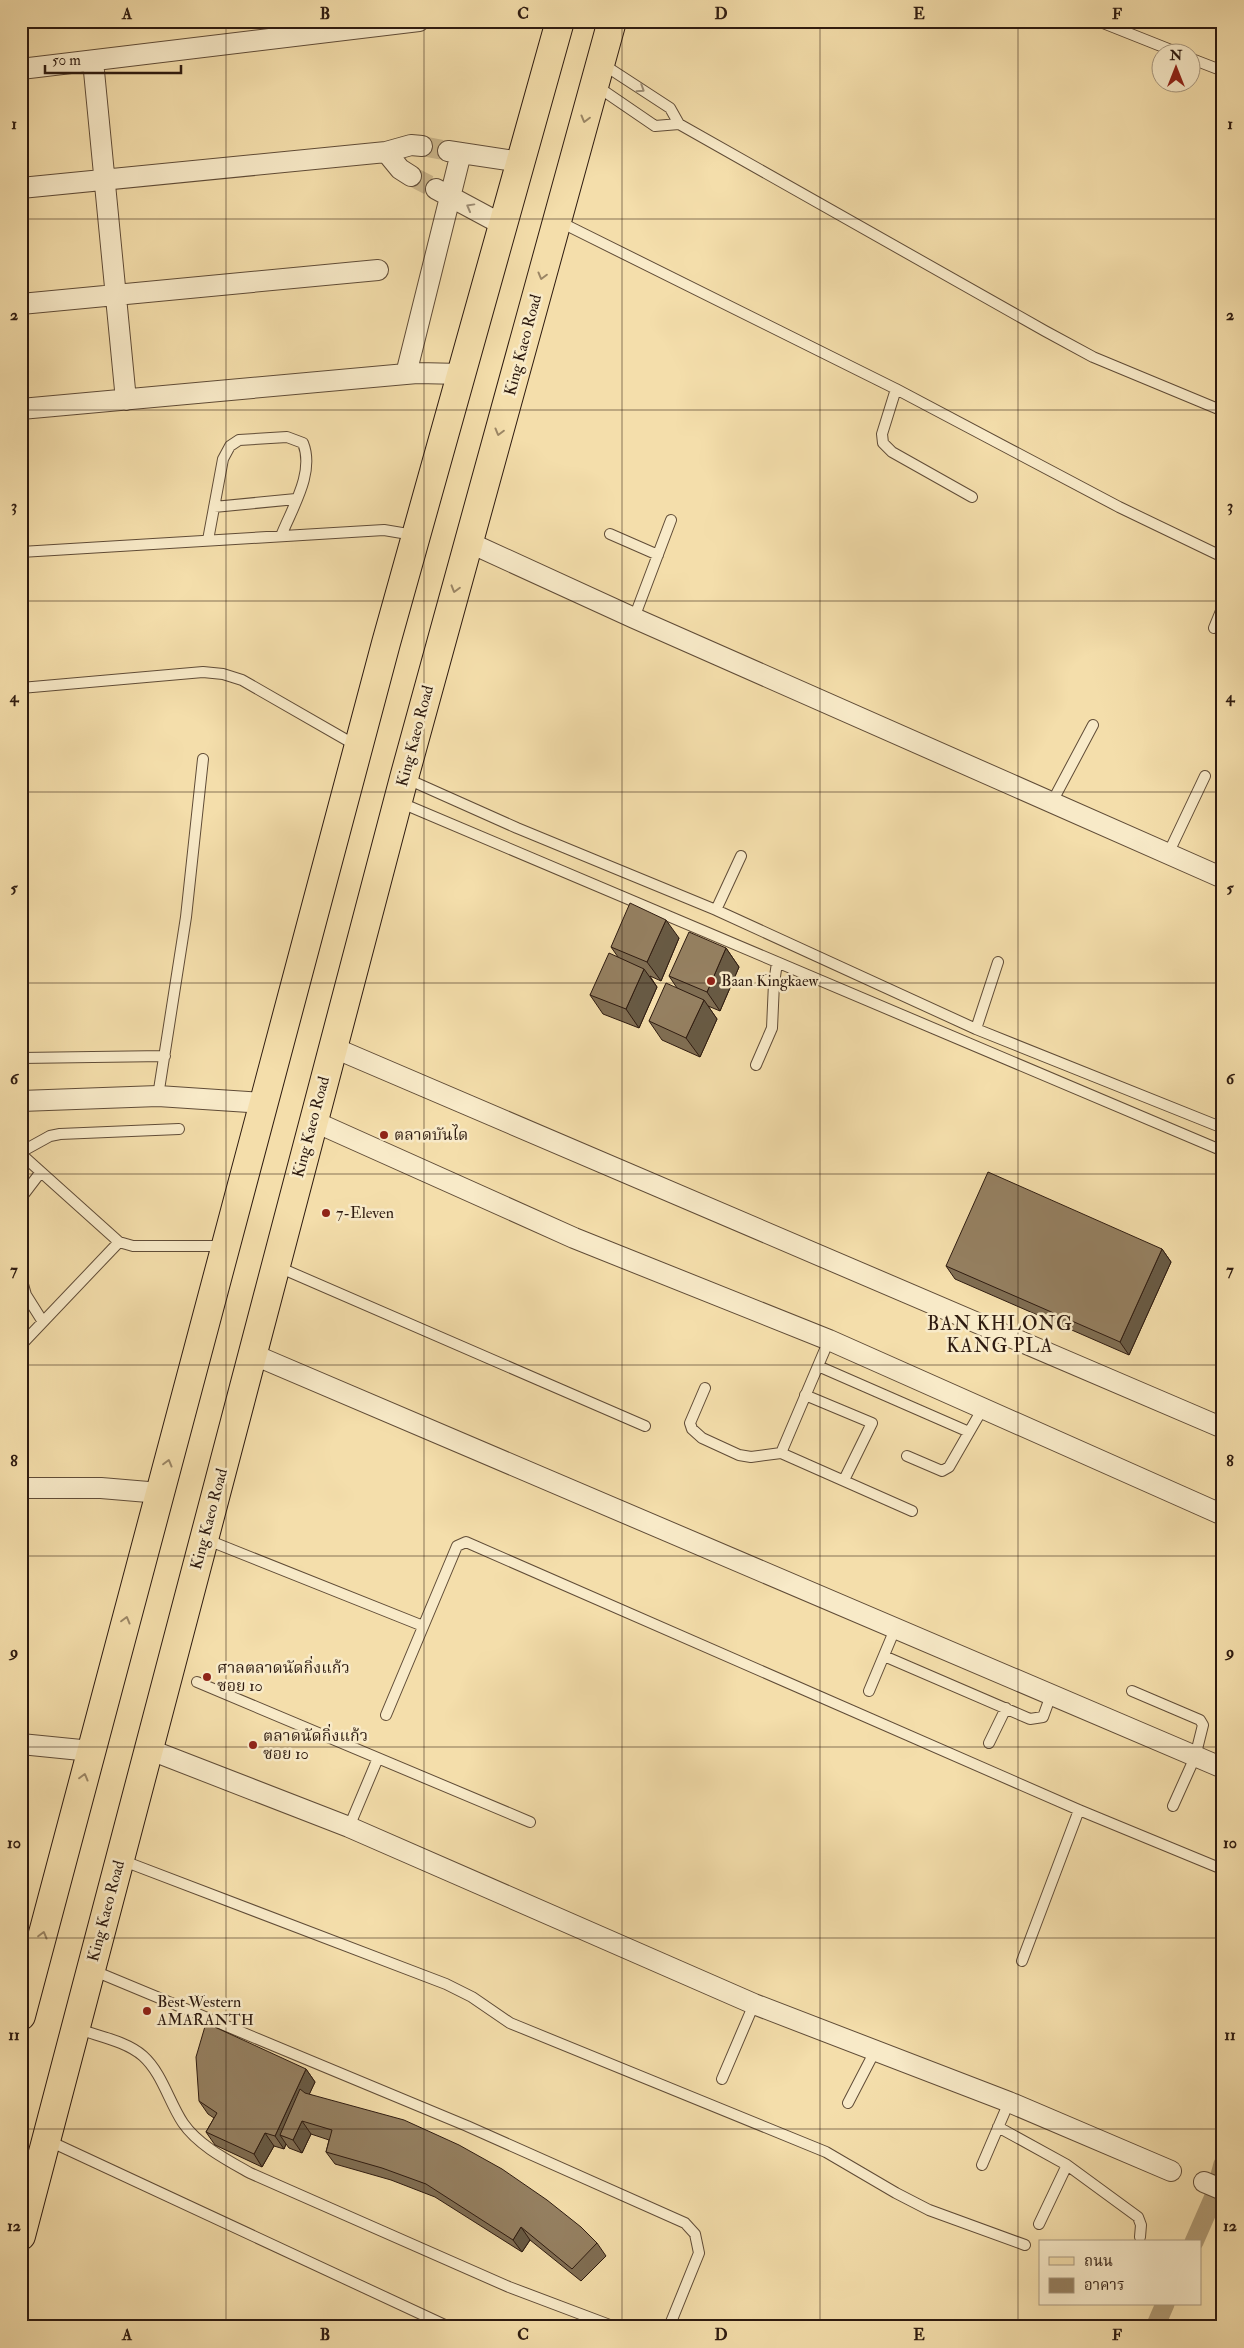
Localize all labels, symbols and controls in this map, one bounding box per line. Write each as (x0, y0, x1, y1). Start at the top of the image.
text: A (121, 4, 133, 24)
text: B (320, 4, 330, 24)
text: C (517, 4, 529, 24)
text: D (714, 4, 728, 24)
text: E (913, 4, 925, 24)
text: F (1112, 4, 1122, 24)
scale bar (45, 42, 181, 74)
north arrow (1152, 42, 1202, 92)
text: N (1169, 47, 1183, 64)
text: 50 m (52, 51, 81, 70)
one-way arrow (636, 83, 645, 93)
text: 1 (11, 114, 17, 134)
text: 1 (1227, 114, 1233, 134)
one-way arrow (580, 115, 591, 123)
one-way arrow (466, 203, 475, 213)
one-way arrow (537, 271, 547, 279)
street label: King Kaeo Road (500, 292, 546, 398)
text: 2 (10, 305, 18, 325)
text: 2 (1226, 305, 1234, 325)
one-way arrow (494, 428, 504, 436)
text: 3 (11, 496, 17, 516)
text: 3 (1227, 496, 1233, 516)
one-way arrow (450, 584, 460, 592)
street label: King Kaeo Road (392, 683, 438, 789)
text: 4 (9, 687, 20, 707)
text: 4 (1225, 687, 1236, 707)
text: 5 (10, 878, 18, 898)
text: 5 (1226, 878, 1234, 898)
place label: Baan Kingkaew (721, 971, 820, 991)
marker: Baan Kingkaew (705, 975, 717, 987)
text: 6 (10, 1069, 20, 1089)
text: 6 (1226, 1069, 1236, 1089)
street label: King Kaeo Road (288, 1074, 334, 1180)
place label: ตลาดบันได (394, 1124, 468, 1145)
marker: ตลาดบันได (378, 1129, 390, 1141)
place label: 7-Eleven (336, 1203, 394, 1223)
marker: 7-Eleven (320, 1207, 332, 1219)
text: 7 (10, 1260, 18, 1280)
text: 7 (1226, 1260, 1234, 1280)
district label: BAN KHLONG KANG PLA (927, 1312, 1073, 1358)
text: 8 (10, 1451, 18, 1471)
text: 8 (1226, 1451, 1234, 1471)
one-way arrow (162, 1459, 173, 1468)
street label: King Kaeo Road (186, 1466, 232, 1572)
one-way arrow (120, 1616, 131, 1625)
text: 9 (8, 1642, 18, 1662)
text: 9 (1224, 1642, 1234, 1662)
place label: ศาลตลาดนัดกิ่งแก้ว ซอย 10 (217, 1656, 350, 1696)
marker: ศาลตลาดนัดกิ่งแก้ว ซอย 10 (201, 1671, 213, 1683)
place label: ตลาดนัดกิ่งแก้ว ซอย 10 (263, 1724, 368, 1764)
marker: ตลาดนัดกิ่งแก้ว ซอย 10 (247, 1739, 259, 1751)
one-way arrow (79, 1774, 89, 1782)
text: 10 (7, 1833, 21, 1853)
text: 10 (1223, 1833, 1237, 1853)
street label: King Kaeo Road (83, 1858, 129, 1964)
one-way arrow (37, 1931, 47, 1939)
place label: Best Western AMARANTH (156, 1992, 254, 2030)
marker: Best Western AMARANTH (141, 2005, 153, 2017)
text: 11 (8, 2025, 20, 2045)
text: 11 (1224, 2025, 1236, 2045)
text: 12 (7, 2216, 21, 2236)
text: 12 (1223, 2216, 1237, 2236)
legend (1039, 2240, 1202, 2306)
text: ถนน (1084, 2252, 1113, 2271)
text: อาคาร (1084, 2276, 1124, 2295)
text: A (121, 2325, 133, 2345)
text: B (320, 2325, 330, 2345)
text: C (517, 2325, 529, 2345)
text: D (714, 2325, 728, 2345)
text: E (913, 2325, 925, 2345)
text: F (1112, 2325, 1122, 2345)

